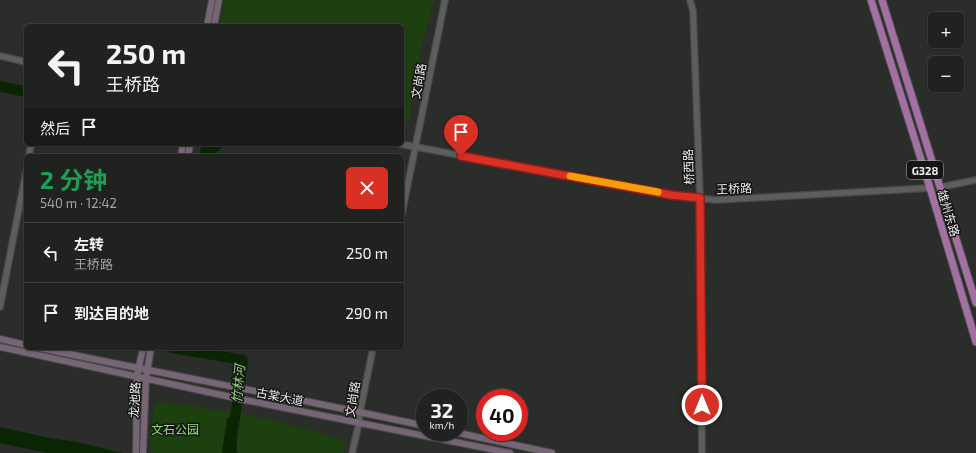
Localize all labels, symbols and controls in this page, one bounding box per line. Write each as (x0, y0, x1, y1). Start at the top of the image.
map controls (928, 12, 964, 92)
button: + (928, 12, 964, 48)
text: 250 m (106, 36, 186, 70)
icon: left (40, 40, 92, 92)
button: − (928, 56, 964, 92)
street label: 文尚路 (408, 62, 428, 100)
text: 王桥路 (106, 73, 160, 95)
pin (444, 115, 478, 156)
icon: arrive (78, 116, 100, 138)
text: 然后 (40, 119, 70, 137)
icon: arrive (450, 121, 472, 143)
street label: 桥西路 (680, 149, 696, 185)
road number: G328 (907, 161, 943, 179)
text: 2 分钟 (40, 165, 107, 194)
button: close (346, 167, 388, 209)
street label: 王桥路 (716, 180, 752, 196)
street label: 雄州东路 (935, 188, 963, 238)
text: 540 m · 12:42 (40, 195, 117, 211)
text: 左转 (74, 235, 104, 253)
icon: left (40, 242, 62, 264)
text: 250 m (346, 244, 388, 262)
text: 王桥路 (74, 256, 113, 272)
icon: arrive (40, 302, 62, 324)
text: 到达目的地 (74, 304, 149, 322)
text: 290 m (345, 304, 388, 322)
water label: 竹林河 (228, 361, 248, 404)
street label: 文尚路 (342, 380, 362, 418)
street label: 龙池路 (126, 382, 142, 418)
position arrow (681, 384, 723, 426)
street label: 古棠大道 (255, 385, 305, 407)
speed limit sign: 40 (476, 389, 528, 441)
text: 32 (431, 398, 453, 422)
text: km/h (430, 419, 454, 431)
park label: 文石公园 (151, 422, 199, 436)

